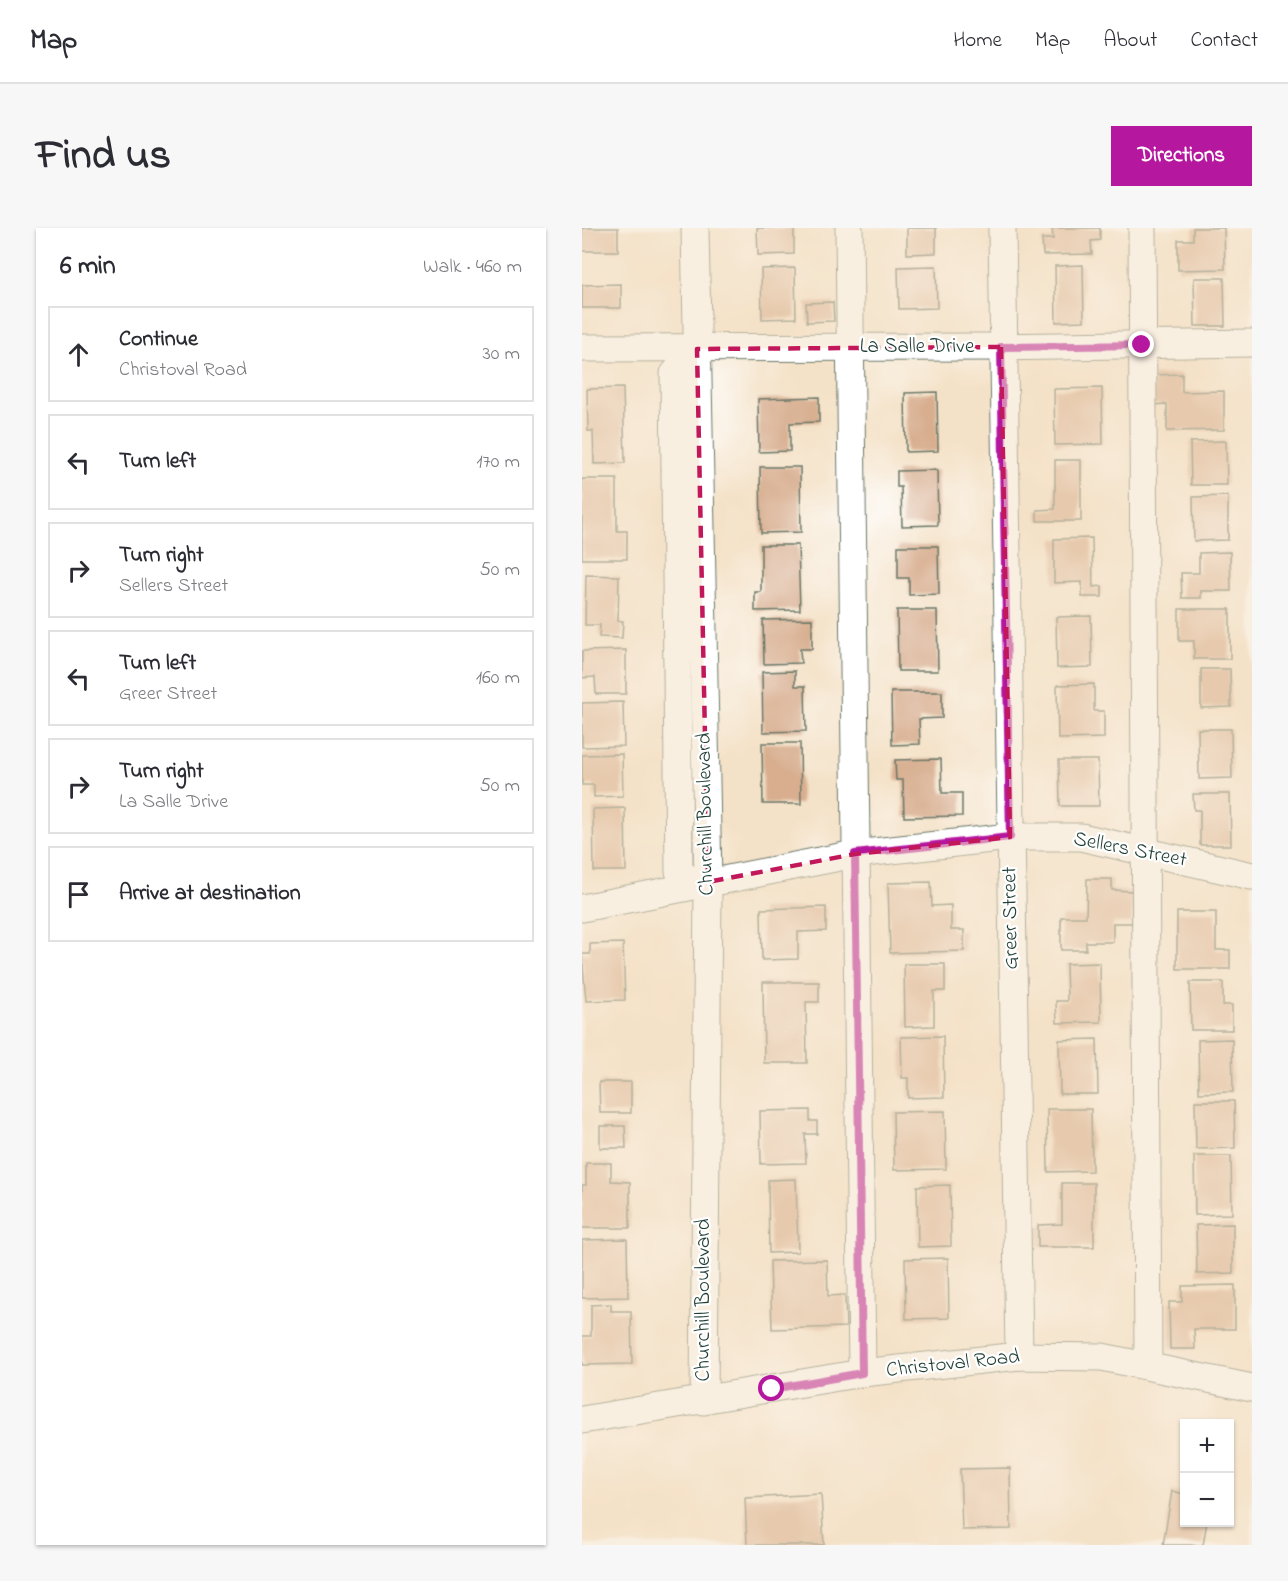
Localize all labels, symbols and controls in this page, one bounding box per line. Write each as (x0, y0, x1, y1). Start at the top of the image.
text: Map (30, 21, 77, 62)
text: Home (953, 26, 1002, 56)
text: Map (1035, 26, 1070, 56)
text: About (1103, 26, 1157, 56)
text: Contact (1190, 26, 1258, 56)
text: Find us (36, 126, 171, 187)
button: Directions (1111, 126, 1252, 186)
text: 6 min (60, 248, 116, 286)
text: Walk · 460 m (423, 253, 522, 282)
text: Continue (119, 324, 198, 356)
route end (1128, 331, 1154, 357)
street label: La Salle Drive (860, 332, 975, 362)
icon: ahead (62, 338, 95, 371)
text: 30 m (483, 340, 520, 369)
text: Christoval Road (119, 356, 247, 385)
icon: left (62, 446, 95, 479)
text: Turn left (119, 446, 196, 478)
text: 170 m (476, 448, 520, 477)
text: Turn right (119, 540, 204, 572)
icon: right (62, 554, 95, 587)
text: 50 m (479, 556, 520, 585)
text: Sellers Street (119, 572, 228, 601)
text: Turn left (119, 648, 196, 680)
icon: left (62, 662, 95, 695)
text: 160 m (476, 664, 520, 693)
text: Greer Street (119, 680, 217, 709)
street label: Churchill Boulevard (690, 732, 722, 896)
text: Turn right (119, 756, 204, 788)
icon: right (62, 770, 95, 803)
text: 50 m (479, 772, 520, 801)
text: La Salle Drive (119, 788, 228, 817)
street label: Sellers Street (1071, 824, 1189, 876)
street label: Greer Street (995, 866, 1027, 970)
icon: arrive (62, 878, 95, 911)
text: Arrive at destination (119, 878, 301, 910)
street label: Churchill Boulevard (689, 1218, 719, 1382)
street label: Christoval Road (885, 1342, 1022, 1386)
route start (758, 1375, 784, 1401)
map controls (1180, 1419, 1234, 1527)
button: + (1180, 1419, 1234, 1473)
button: − (1180, 1473, 1234, 1527)

